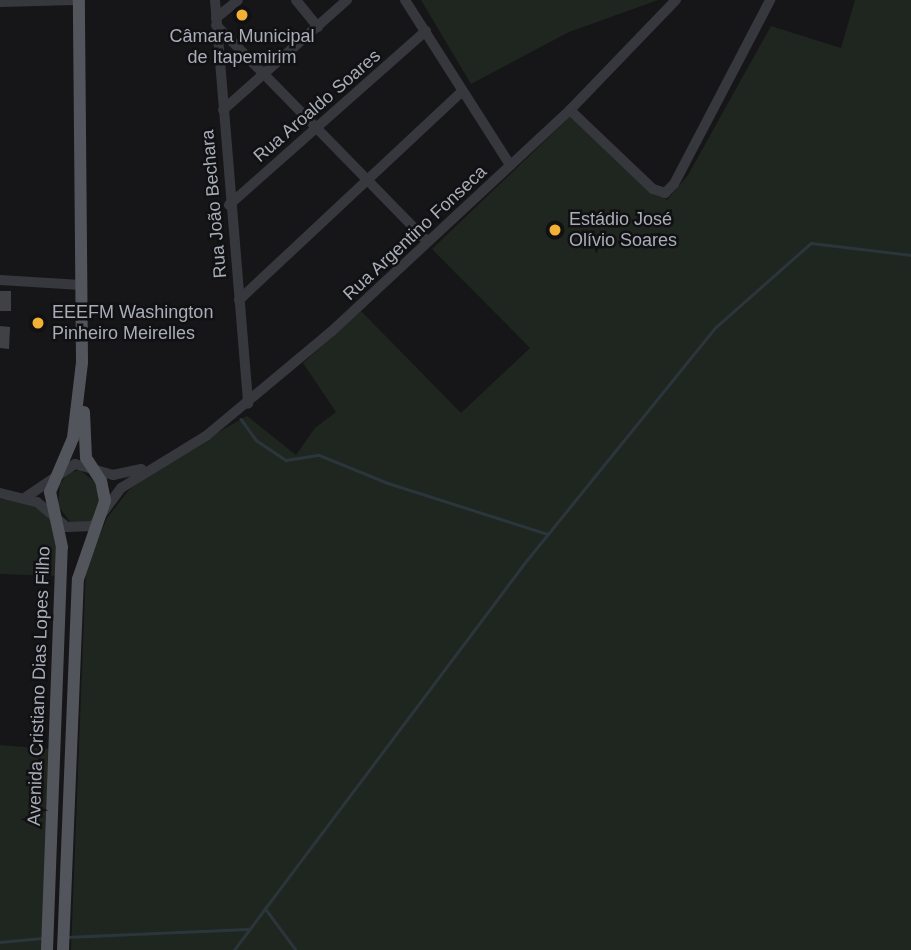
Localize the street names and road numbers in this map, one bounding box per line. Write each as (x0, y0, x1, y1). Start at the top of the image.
street label: Rua Aroaldo Soares (249, 45, 385, 167)
street label: Rua João Bechara (197, 129, 231, 279)
street label: Rua Argentino Fonseca (338, 161, 492, 305)
street label: Avenida Cristiano Dias Lopes Filho (23, 546, 55, 826)

